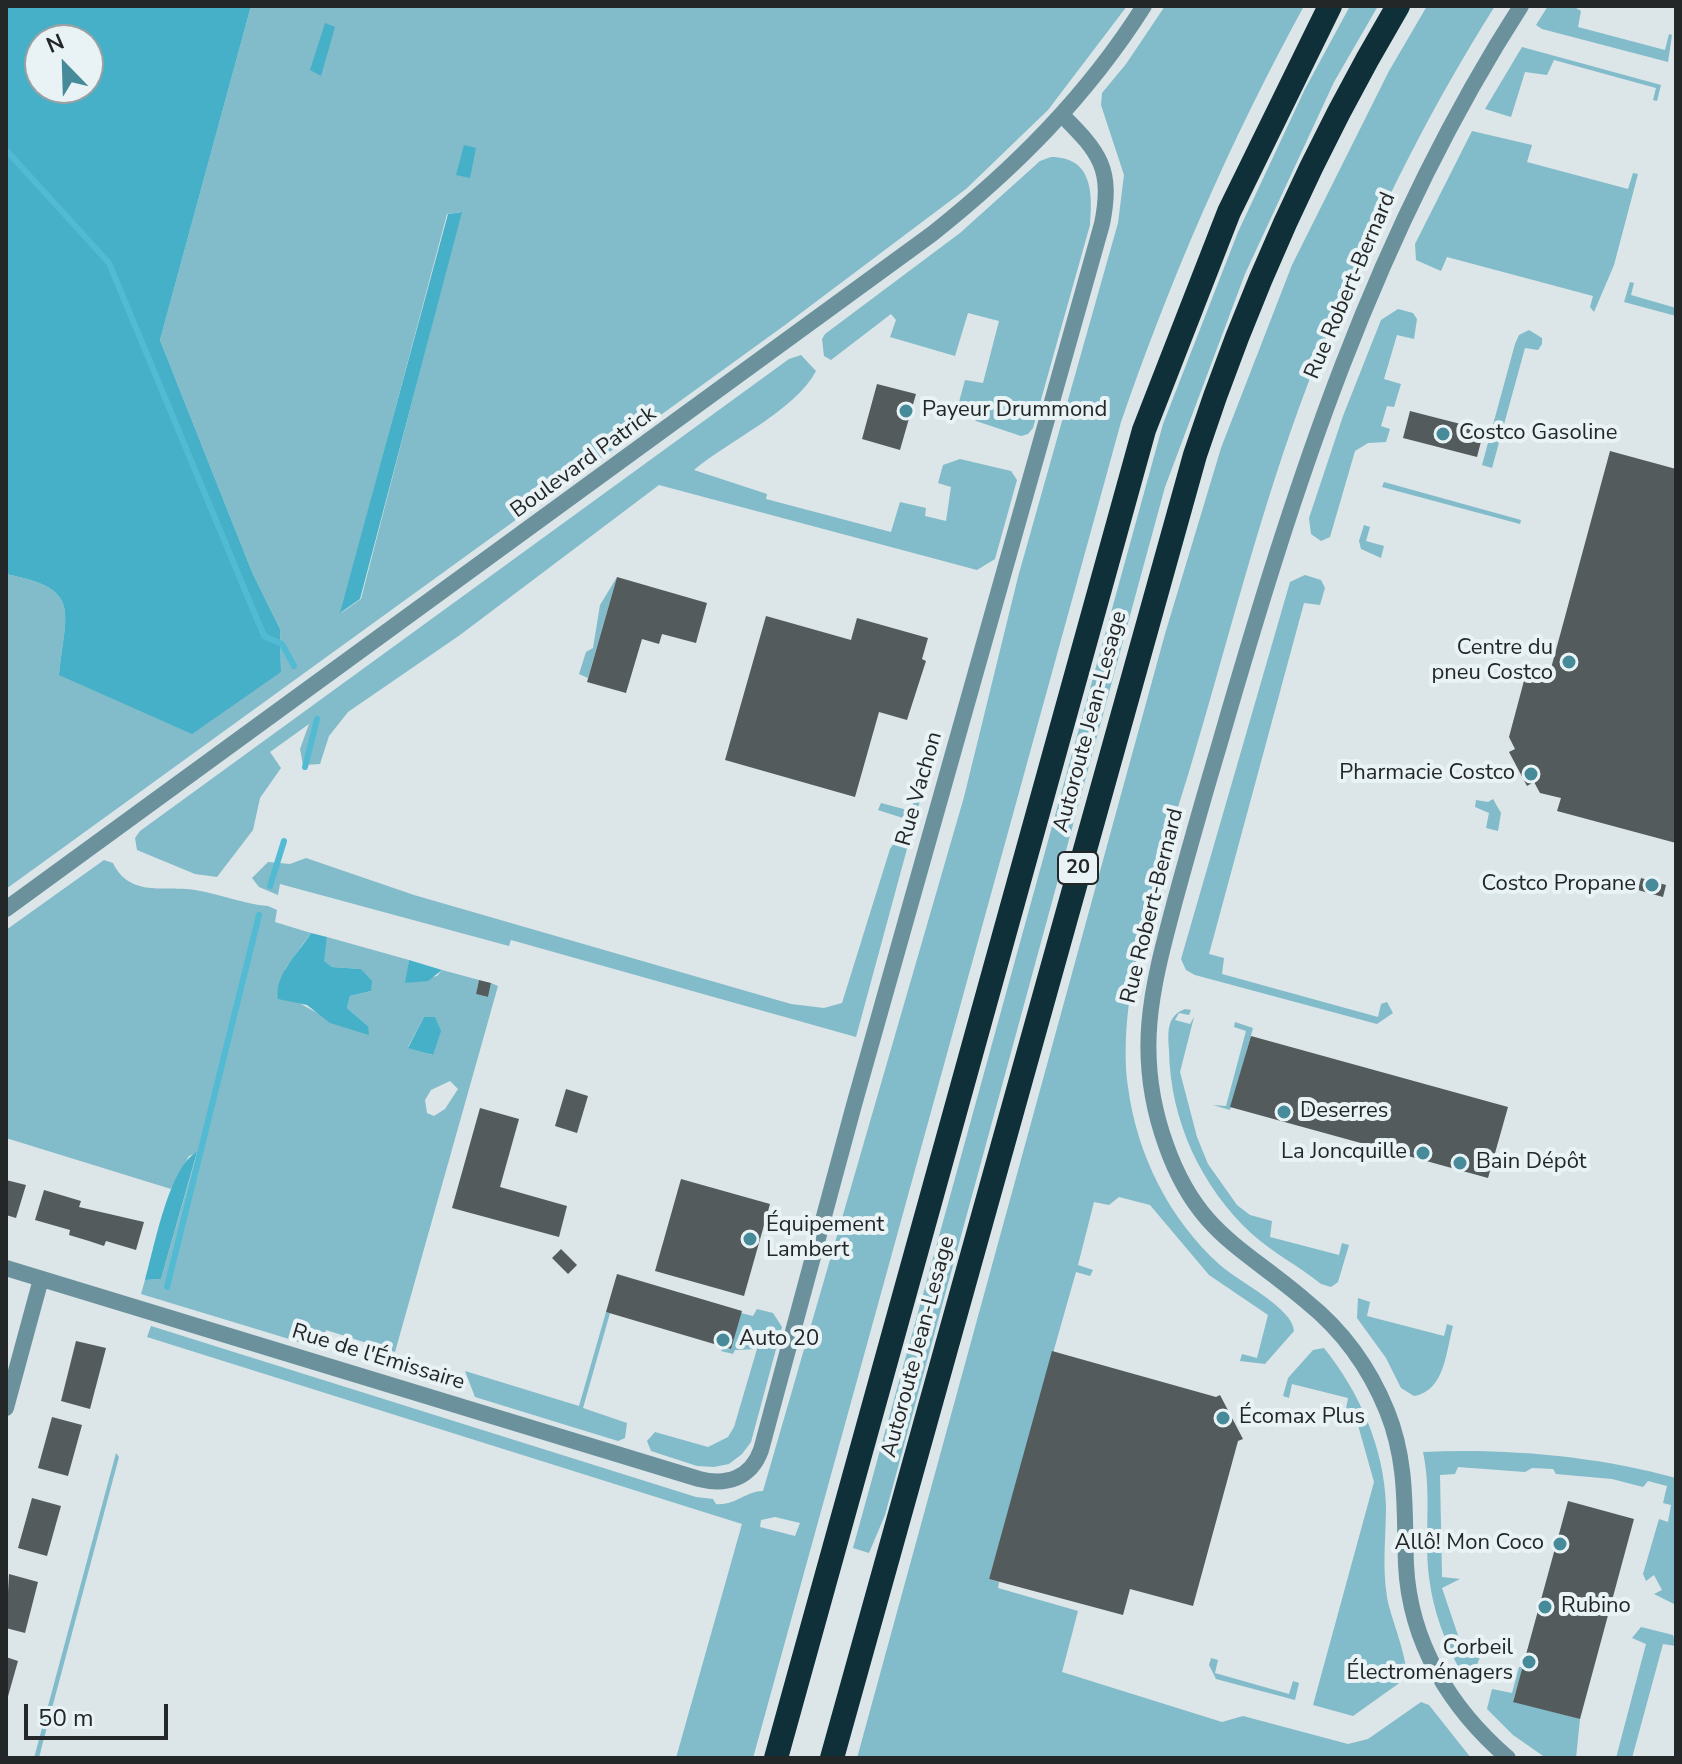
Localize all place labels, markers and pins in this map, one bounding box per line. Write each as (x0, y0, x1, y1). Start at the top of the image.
place label: Payeur Drummond (922, 398, 1107, 424)
marker: Payeur Drummond (897, 402, 915, 420)
place label: Costco Gasoline (1459, 421, 1617, 447)
marker: Costco Gasoline (1434, 425, 1452, 443)
place label: Centre du pneu Costco (1431, 636, 1553, 688)
marker: Centre du pneu Costco (1560, 653, 1578, 671)
place label: Pharmacie Costco (1339, 761, 1515, 787)
marker: Pharmacie Costco (1522, 765, 1540, 783)
place label: Costco Propane (1481, 872, 1636, 898)
marker: Costco Propane (1643, 876, 1661, 894)
place label: Deserres (1300, 1099, 1388, 1125)
marker: Deserres (1275, 1103, 1293, 1121)
place label: La Joncquille (1281, 1140, 1407, 1166)
marker: La Joncquille (1414, 1144, 1432, 1162)
place label: Bain Dépôt (1476, 1150, 1586, 1176)
marker: Bain Dépôt (1451, 1154, 1469, 1172)
place label: Équipement Lambert (766, 1213, 884, 1264)
marker: Équipement Lambert (741, 1230, 759, 1248)
place label: Auto 20 (739, 1327, 819, 1353)
marker: Auto 20 (714, 1331, 732, 1349)
place label: Écomax Plus (1239, 1405, 1365, 1431)
marker: Écomax Plus (1214, 1409, 1232, 1427)
place label: Allô! Mon Coco (1394, 1531, 1544, 1557)
marker: Allô! Mon Coco (1551, 1535, 1569, 1553)
place label: Rubino (1561, 1594, 1631, 1620)
marker: Rubino (1536, 1598, 1554, 1616)
place label: Corbeil Électroménagers (1347, 1636, 1513, 1688)
marker: Corbeil Électroménagers (1520, 1653, 1538, 1671)

